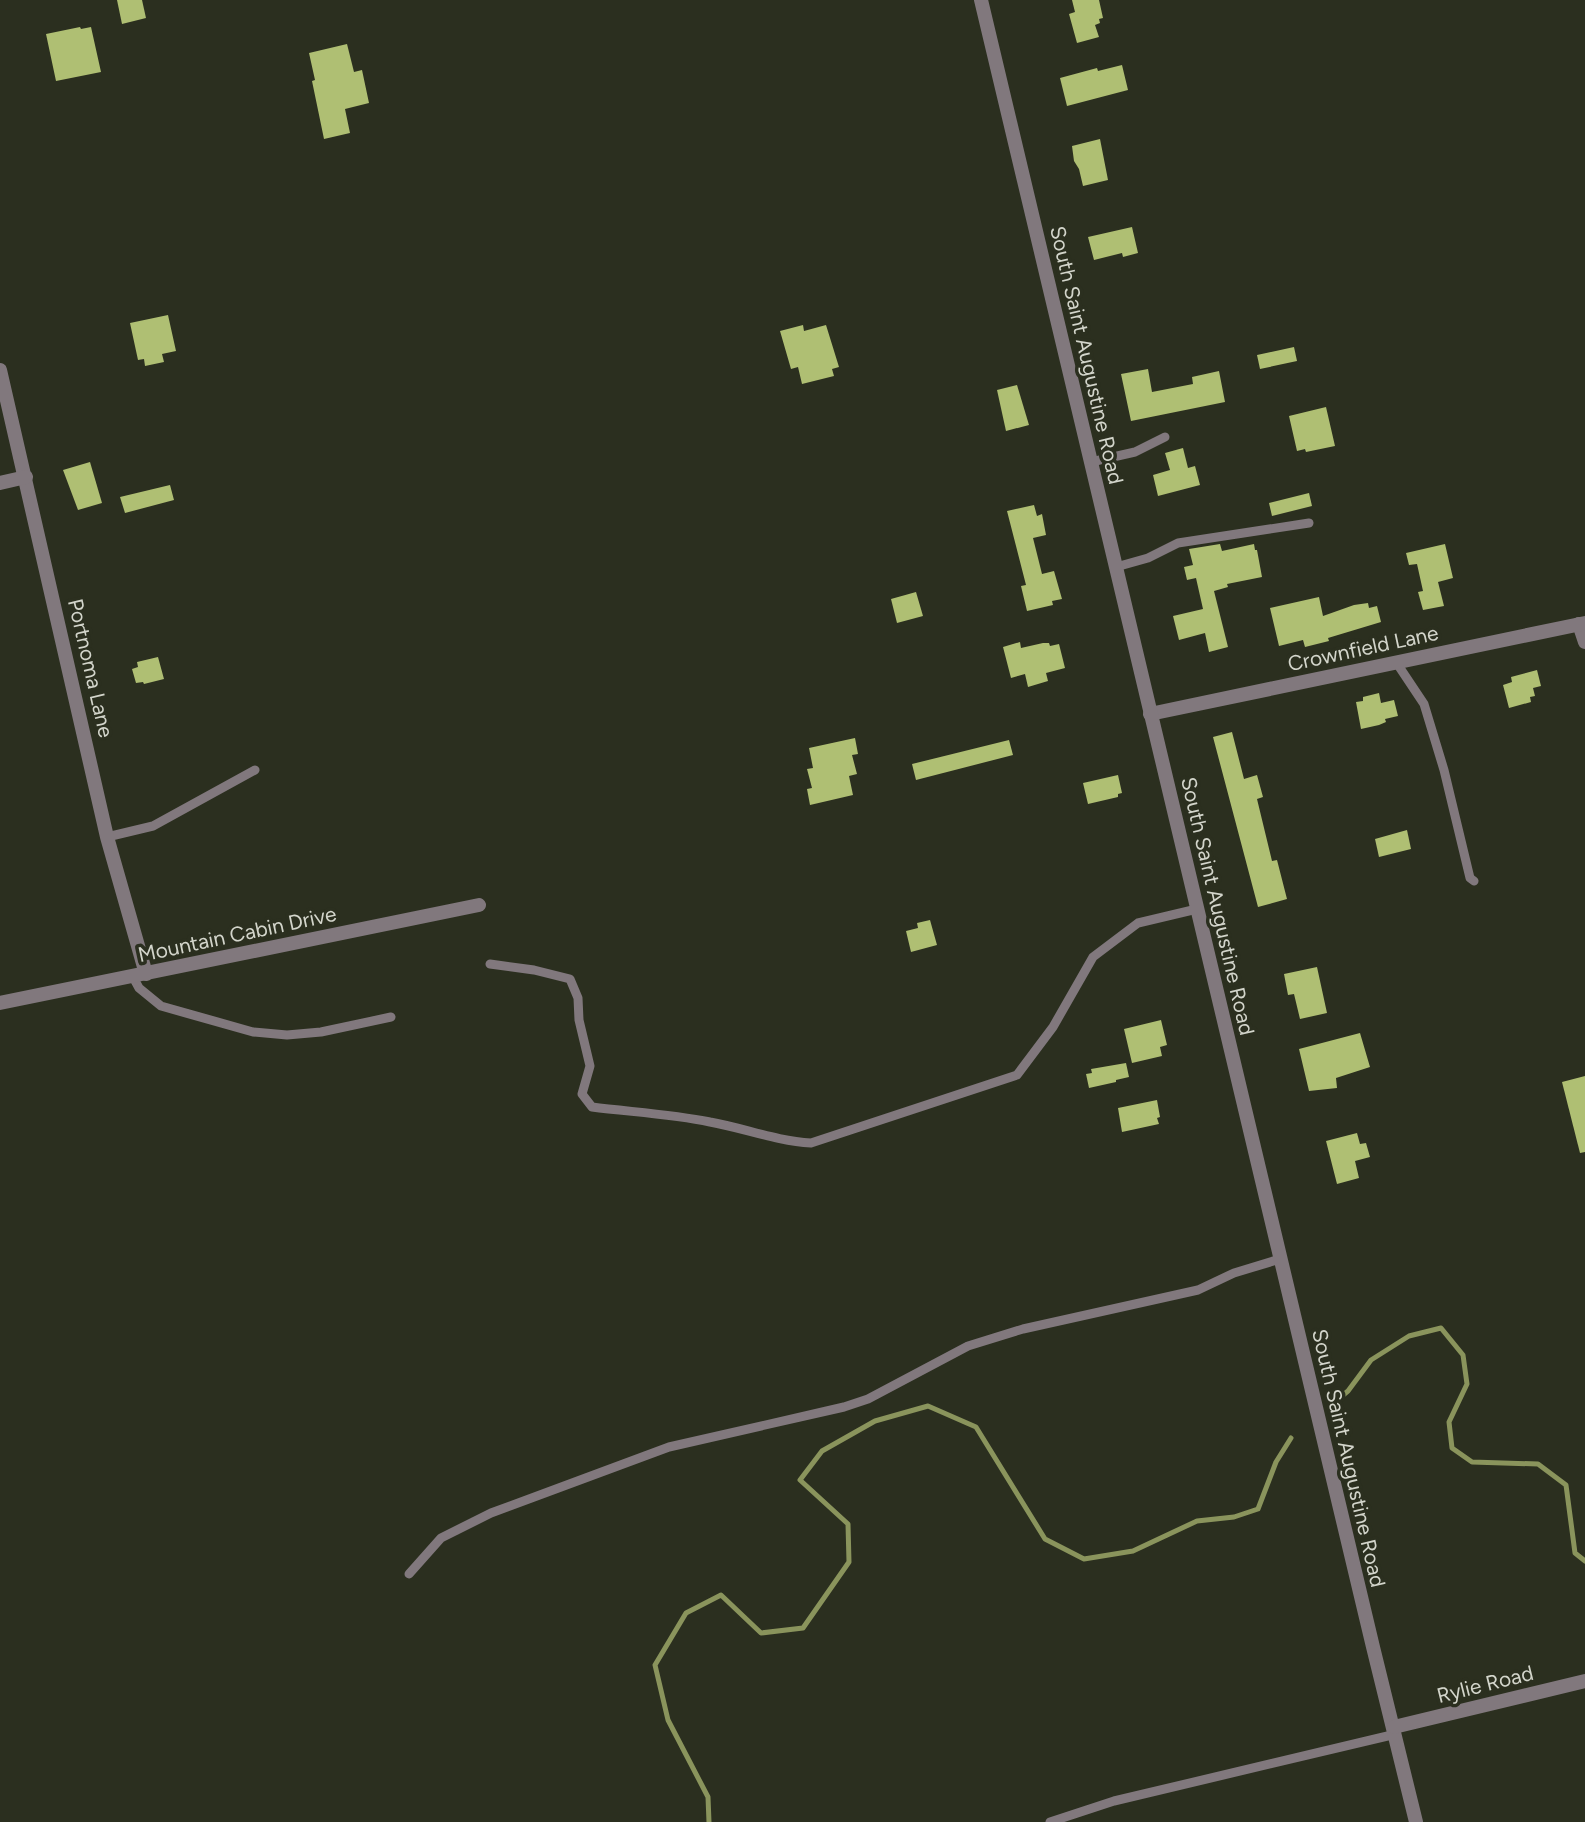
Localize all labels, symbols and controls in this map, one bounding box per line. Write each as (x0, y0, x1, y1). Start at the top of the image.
street label: South Saint Augustine Road (1045, 223, 1129, 487)
street label: Portnoma Lane (63, 596, 119, 740)
street label: Crownfield Lane (1285, 620, 1441, 676)
street label: South Saint Augustine Road (1176, 774, 1260, 1038)
street label: Mountain Cabin Drive (135, 901, 339, 967)
street label: South Saint Augustine Road (1307, 1326, 1391, 1590)
street label: Rylie Road (1434, 1660, 1536, 1708)

